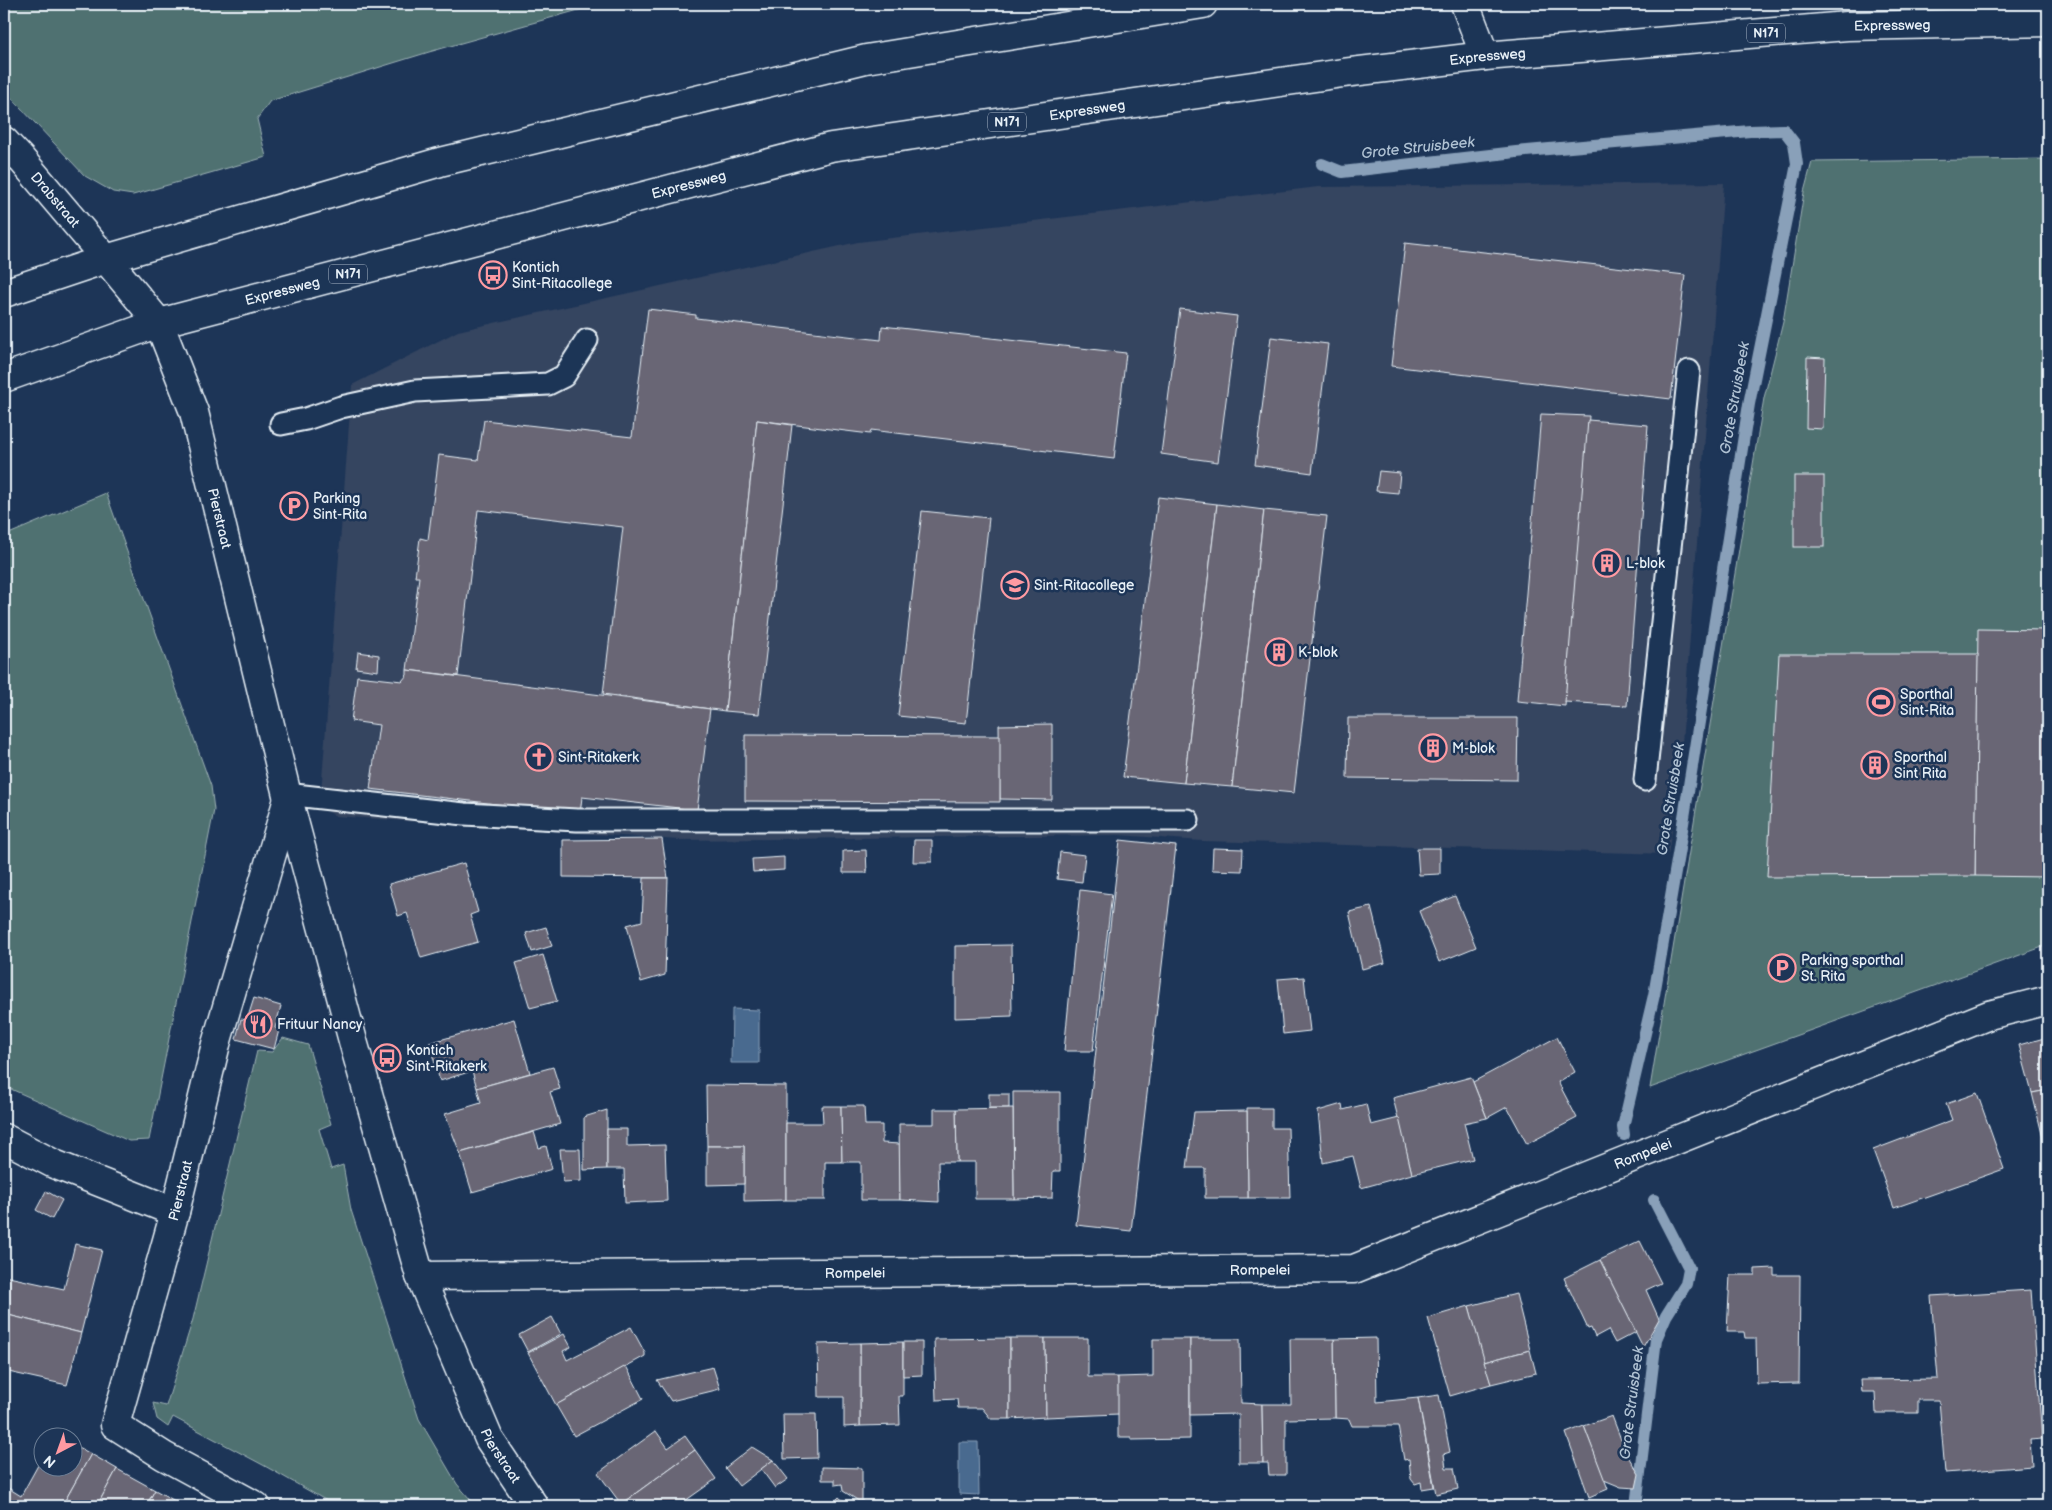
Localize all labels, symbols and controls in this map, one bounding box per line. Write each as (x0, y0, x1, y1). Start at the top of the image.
street label: Expressweg (1854, 16, 1931, 34)
road number: N171 (1747, 23, 1785, 42)
street label: Expressweg (1449, 44, 1526, 69)
street label: Expressweg (1048, 96, 1126, 124)
road number: N171 (988, 112, 1026, 132)
water label: Grote Struisbeek (1360, 133, 1476, 163)
street label: Expressweg (650, 166, 728, 202)
street label: Drabstraat (27, 168, 84, 231)
place label: Kontich Sint-Ritacollege (512, 259, 612, 292)
bus stop icon: Kontich Sint-Ritacollege (478, 260, 508, 290)
road number: N171 (329, 264, 367, 284)
street label: Expressweg (243, 273, 322, 309)
water label: Grote Struisbeek (1716, 340, 1754, 456)
street label: Pierstraat (204, 486, 235, 551)
place label: Parking Sint-Rita (313, 490, 367, 523)
parking icon: Parking Sint-Rita (279, 491, 309, 521)
building icon: L-blok (1592, 548, 1622, 578)
place label: L-blok (1626, 555, 1665, 572)
school or university icon: Sint-Ritacollege (1000, 570, 1030, 600)
place label: Sint-Ritacollege (1034, 577, 1134, 594)
building icon: K-blok (1264, 637, 1294, 667)
place label: K-blok (1298, 644, 1338, 661)
place label: Sporthal Sint-Rita (1900, 686, 1954, 719)
sports icon: Sporthal Sint-Rita (1866, 687, 1896, 717)
building icon: M-blok (1418, 733, 1448, 763)
place label: M-blok (1452, 740, 1495, 757)
water label: Grote Struisbeek (1653, 741, 1689, 857)
church icon: Sint-Ritakerk (524, 742, 554, 772)
place label: Sint-Ritakerk (558, 749, 639, 766)
place label: Sporthal Sint Rita (1894, 749, 1947, 782)
building icon: Sporthal Sint Rita (1860, 750, 1890, 780)
place label: Parking sporthal St. Rita (1801, 952, 1903, 985)
parking icon: Parking sporthal St. Rita (1767, 953, 1797, 983)
restaurant icon: Frituur Nancy (243, 1009, 273, 1039)
place label: Frituur Nancy (277, 1016, 363, 1033)
place label: Kontich Sint-Ritakerk (406, 1042, 487, 1075)
bus stop icon: Kontich Sint-Ritakerk (372, 1043, 402, 1073)
street label: Rompelei (1611, 1134, 1674, 1173)
street label: Pierstraat (164, 1158, 196, 1223)
street label: Rompelei (1230, 1261, 1290, 1278)
street label: Rompelei (825, 1264, 885, 1281)
water label: Grote Struisbeek (1616, 1345, 1648, 1461)
street label: Pierstraat (477, 1426, 525, 1487)
north arrow (32, 1428, 82, 1478)
text: N (40, 1452, 59, 1471)

